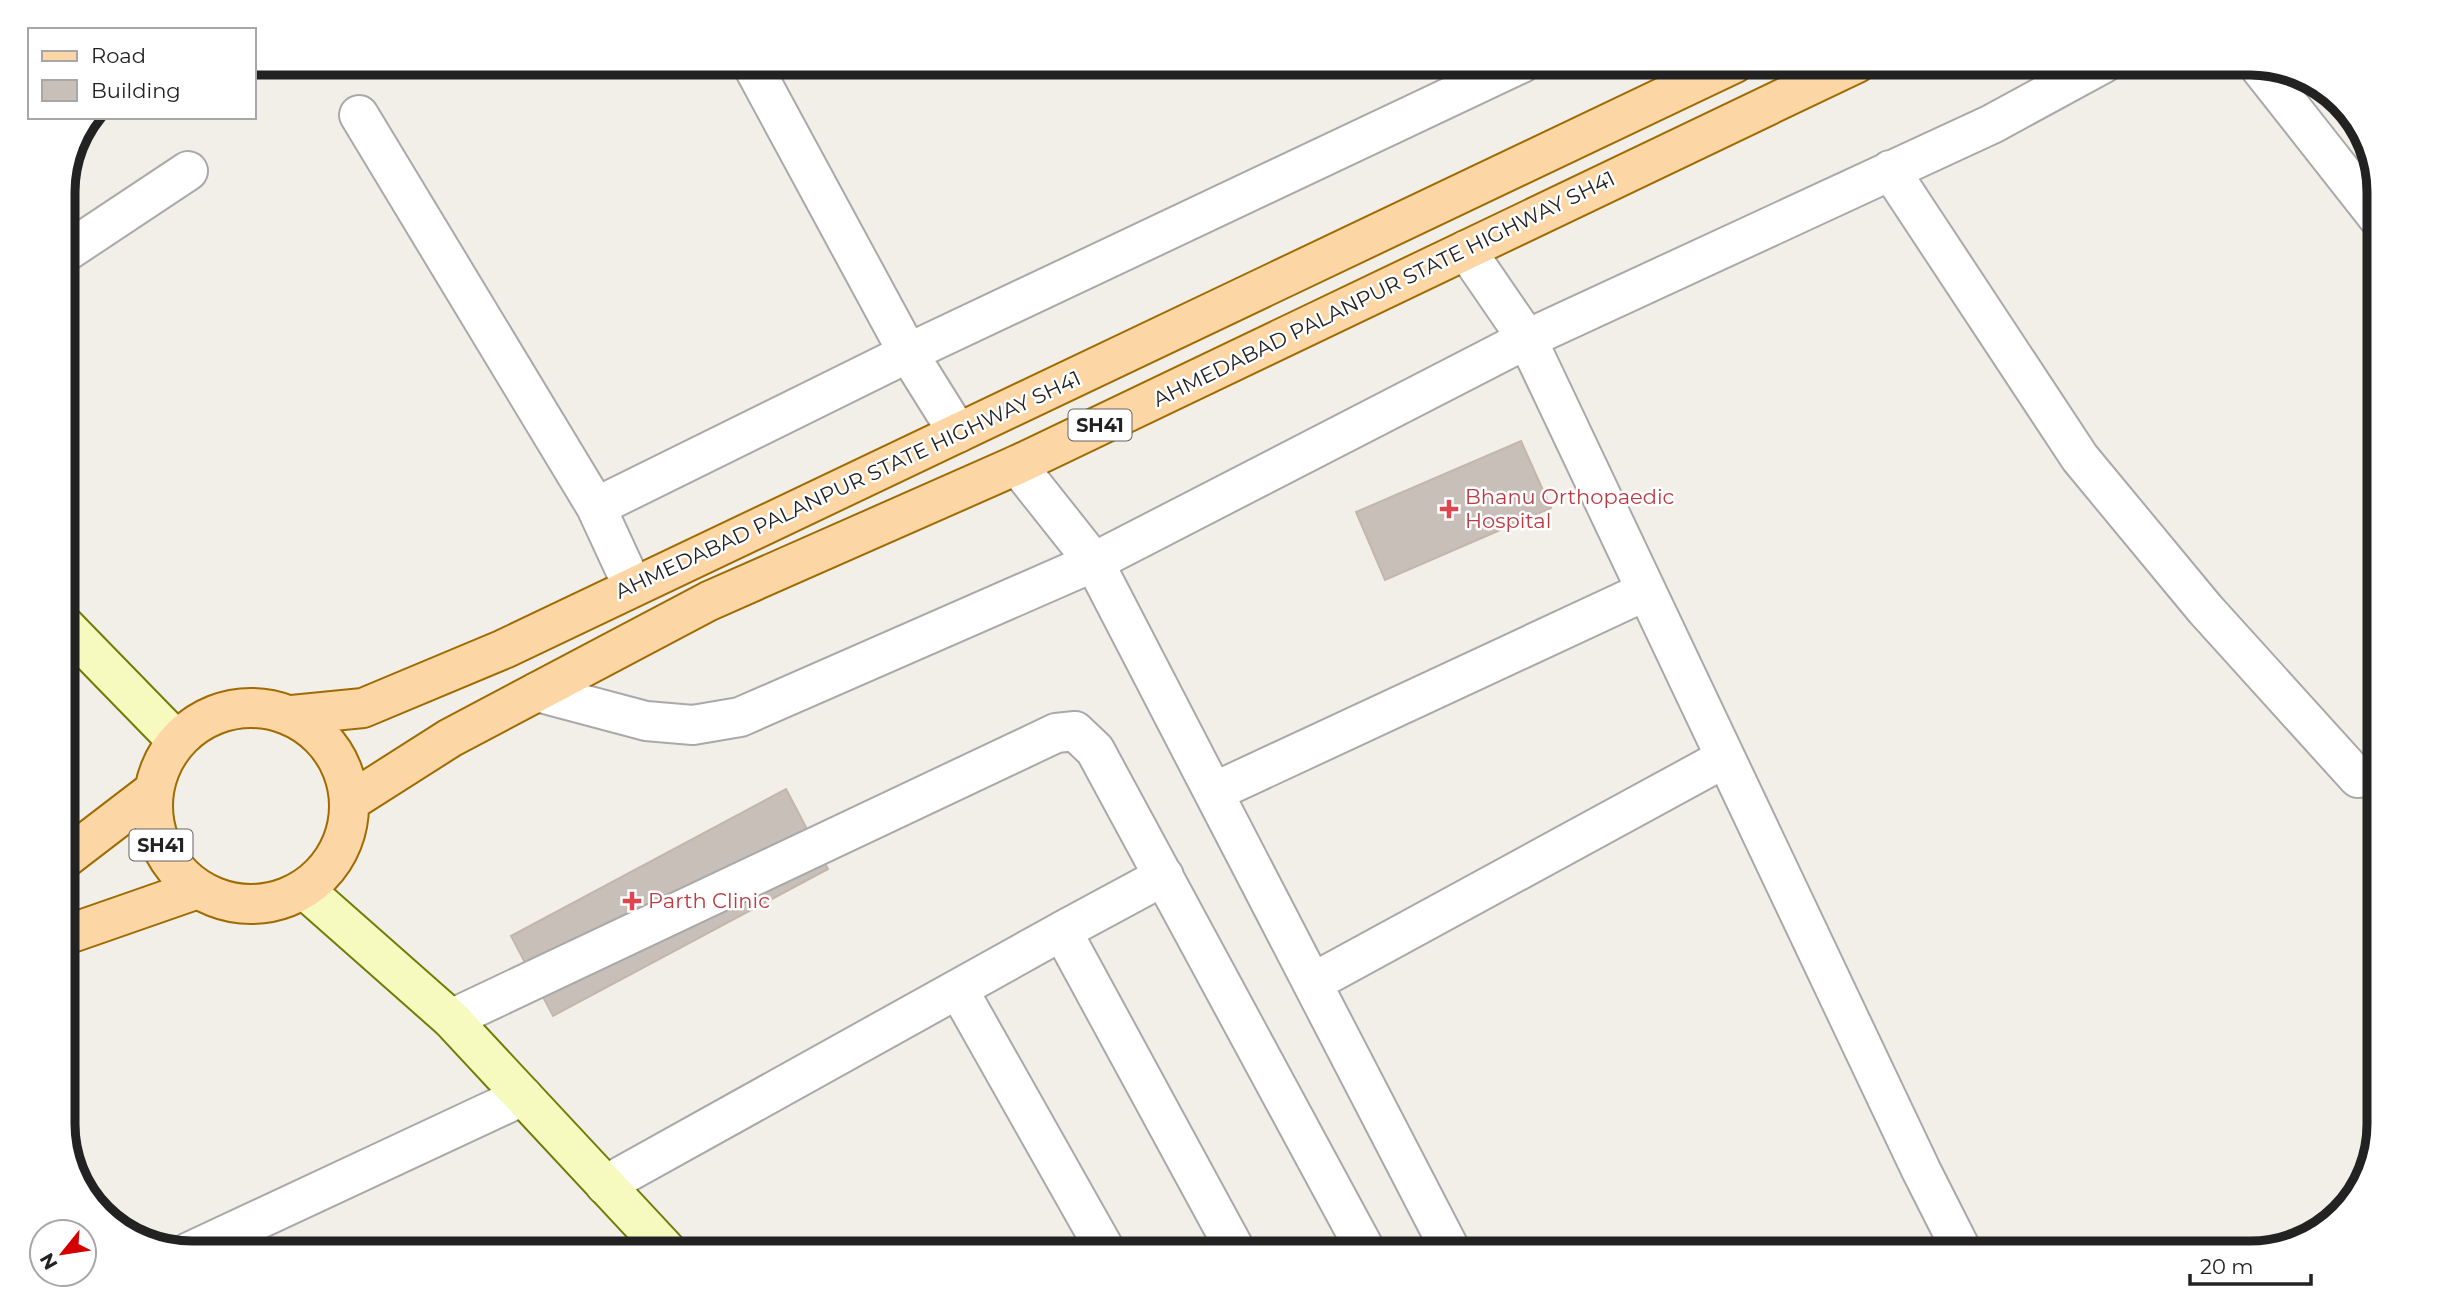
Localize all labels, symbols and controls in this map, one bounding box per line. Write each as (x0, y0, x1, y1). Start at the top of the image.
legend (28, 28, 256, 119)
text: Road (91, 43, 146, 68)
text: Building (91, 78, 181, 103)
street label: AHMEDABAD PALANPUR STATE HIGHWAY SH41 (1149, 165, 1619, 412)
street label: AHMEDABAD PALANPUR STATE HIGHWAY SH41 (611, 365, 1085, 604)
road number: SH41 (1068, 410, 1132, 440)
place label: Bhanu Orthopaedic Hospital (1465, 484, 1674, 533)
marker: Bhanu Orthopaedic Hospital (1439, 499, 1459, 519)
road number: SH41 (130, 830, 192, 860)
place label: Parth Clinic (648, 888, 770, 913)
marker: Parth Clinic (622, 891, 642, 911)
north arrow (28, 1218, 98, 1288)
scale bar (2190, 1242, 2311, 1286)
text: N (35, 1249, 63, 1274)
text: 20 m (2200, 1254, 2254, 1279)

